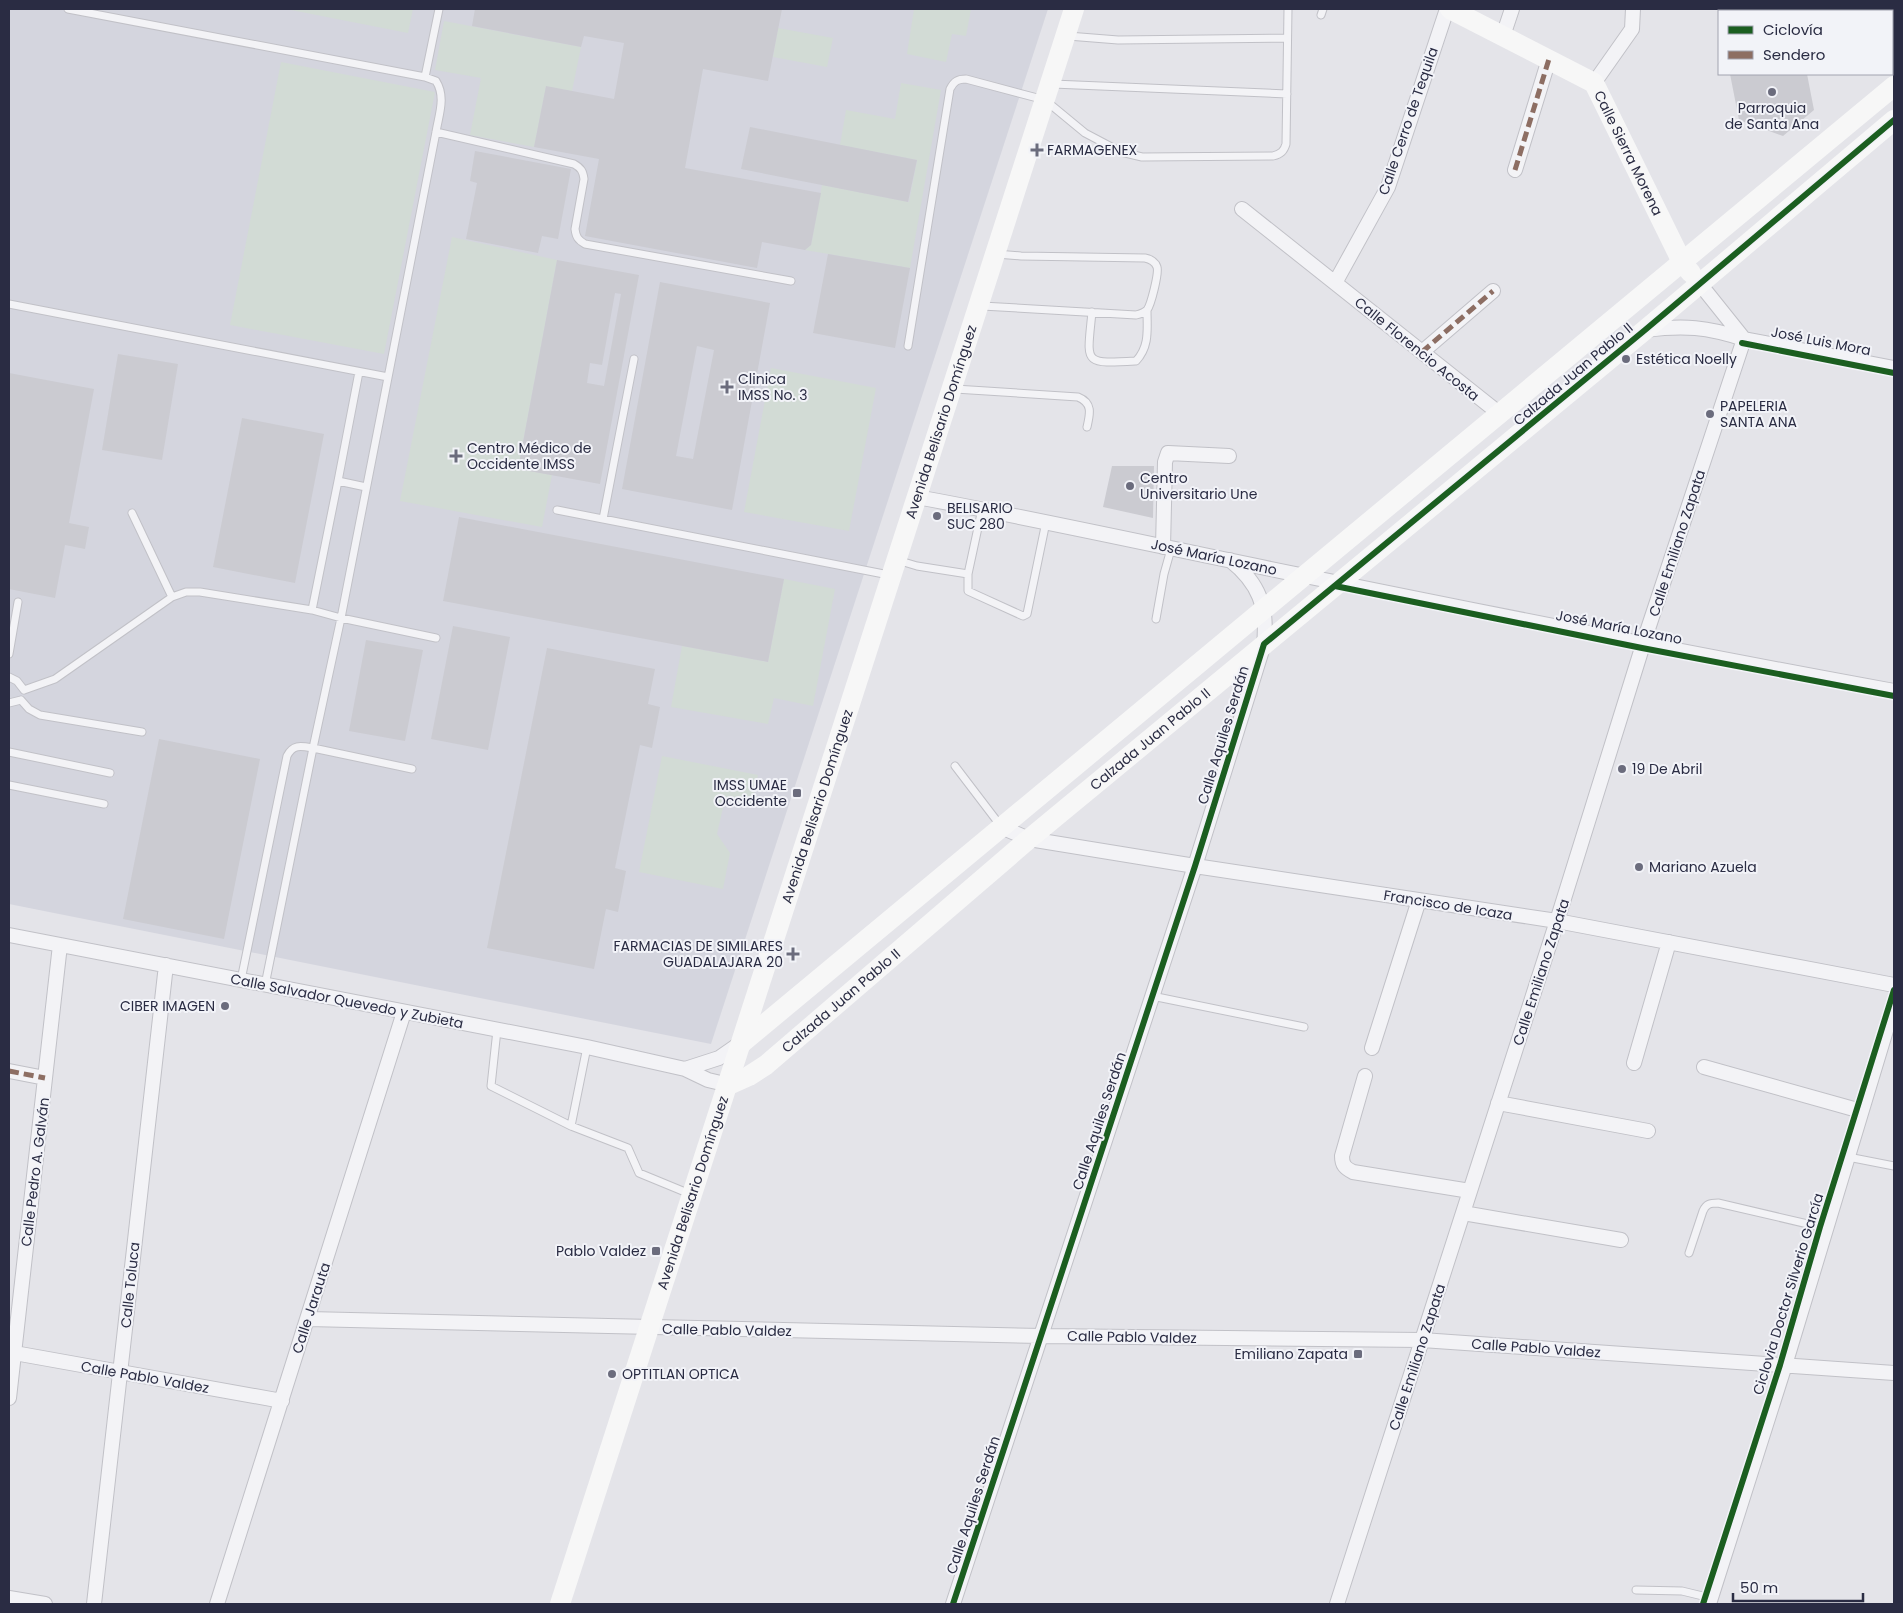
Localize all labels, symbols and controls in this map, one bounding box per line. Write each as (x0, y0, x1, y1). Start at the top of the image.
legend (1718, 10, 1893, 75)
text: Ciclovía (1763, 19, 1823, 40)
street label: Calle Cerro de Tequila (1373, 44, 1443, 198)
text: Sendero (1763, 44, 1825, 65)
marker: Parroquia de Santa Ana (1766, 86, 1778, 98)
street label: Calle Sierra Morena (1589, 87, 1668, 219)
place label: Parroquia de Santa Ana (1725, 98, 1819, 134)
place label: FARMAGENEX (1047, 140, 1138, 160)
marker: FARMAGENEX (1031, 144, 1043, 156)
street label: Calle Florencio Acosta (1350, 292, 1484, 406)
street label: Calzada Juan Pablo II (1509, 318, 1637, 430)
street label: Avenida Belisario Domínguez (900, 322, 982, 521)
street label: José Luis Mora (1769, 322, 1873, 360)
place label: Estética Noelly (1636, 349, 1737, 369)
marker: Estética Noelly (1620, 353, 1632, 365)
place label: Clinica IMSS No. 3 (738, 369, 807, 405)
marker: Clinica IMSS No. 3 (720, 380, 734, 394)
place label: PAPELERIA SANTA ANA (1720, 396, 1797, 432)
marker: PAPELERIA SANTA ANA (1704, 408, 1716, 420)
place label: Centro Médico de Occidente IMSS (467, 438, 592, 474)
marker: Centro Médico de Occidente IMSS (449, 449, 463, 463)
street label: Calle Emiliano Zapata (1644, 467, 1710, 619)
place label: Centro Universitario Une (1140, 468, 1258, 504)
marker: Centro Universitario Une (1124, 480, 1136, 492)
place label: BELISARIO SUC 280 (947, 498, 1013, 534)
marker: BELISARIO SUC 280 (931, 510, 943, 522)
street label: José María Lozano (1149, 534, 1279, 580)
street label: José María Lozano (1554, 605, 1684, 649)
street label: Calle Aquiles Serdán (1192, 663, 1254, 807)
street label: Calzada Juan Pablo II (1086, 683, 1215, 795)
street label: Avenida Belisario Domínguez (776, 707, 858, 906)
place label: 19 De Abril (1632, 759, 1702, 779)
marker: 19 De Abril (1616, 763, 1628, 775)
place label: IMSS UMAE Occidente (713, 775, 787, 811)
marker: IMSS UMAE Occidente (791, 787, 803, 799)
place label: Mariano Azuela (1649, 857, 1757, 877)
marker: Mariano Azuela (1633, 861, 1645, 873)
street label: Francisco de Icaza (1382, 885, 1514, 925)
street label: Calle Emiliano Zapata (1508, 896, 1574, 1048)
place label: FARMACIAS DE SIMILARES GUADALAJARA 20 (613, 936, 783, 972)
street label: Calzada Juan Pablo II (777, 944, 905, 1057)
marker: FARMACIAS DE SIMILARES GUADALAJARA 20 (787, 948, 799, 960)
street label: Calle Salvador Quevedo y Zubieta (229, 969, 465, 1033)
place label: CIBER IMAGEN (120, 996, 215, 1016)
marker: CIBER IMAGEN (219, 1000, 231, 1012)
street label: Calle Aquiles Serdán (1067, 1049, 1131, 1193)
street label: Avenida Belisario Domínguez (652, 1093, 733, 1292)
street label: Calle Pedro A. Galván (16, 1096, 54, 1248)
street label: Ciclovia Doctor Silverio García (1748, 1191, 1828, 1397)
street label: Calle Toluca (116, 1241, 144, 1329)
place label: Pablo Valdez (556, 1241, 646, 1261)
marker: Pablo Valdez (650, 1245, 662, 1257)
street label: Calle Jarauta (287, 1260, 335, 1356)
street label: Calle Emiliano Zapata (1384, 1281, 1450, 1433)
street label: Calle Pablo Valdez (662, 1319, 792, 1341)
street label: Calle Pablo Valdez (1067, 1326, 1197, 1348)
street label: Calle Pablo Valdez (1471, 1334, 1601, 1362)
place label: Emiliano Zapata (1234, 1344, 1348, 1364)
marker: Emiliano Zapata (1352, 1348, 1364, 1360)
street label: Calle Pablo Valdez (79, 1356, 211, 1398)
place label: OPTITLAN OPTICA (622, 1364, 739, 1384)
marker: OPTITLAN OPTICA (606, 1368, 618, 1380)
street label: Calle Aquiles Serdán (941, 1433, 1005, 1577)
scale bar (1733, 1570, 1863, 1602)
text: 50 m (1740, 1577, 1778, 1598)

